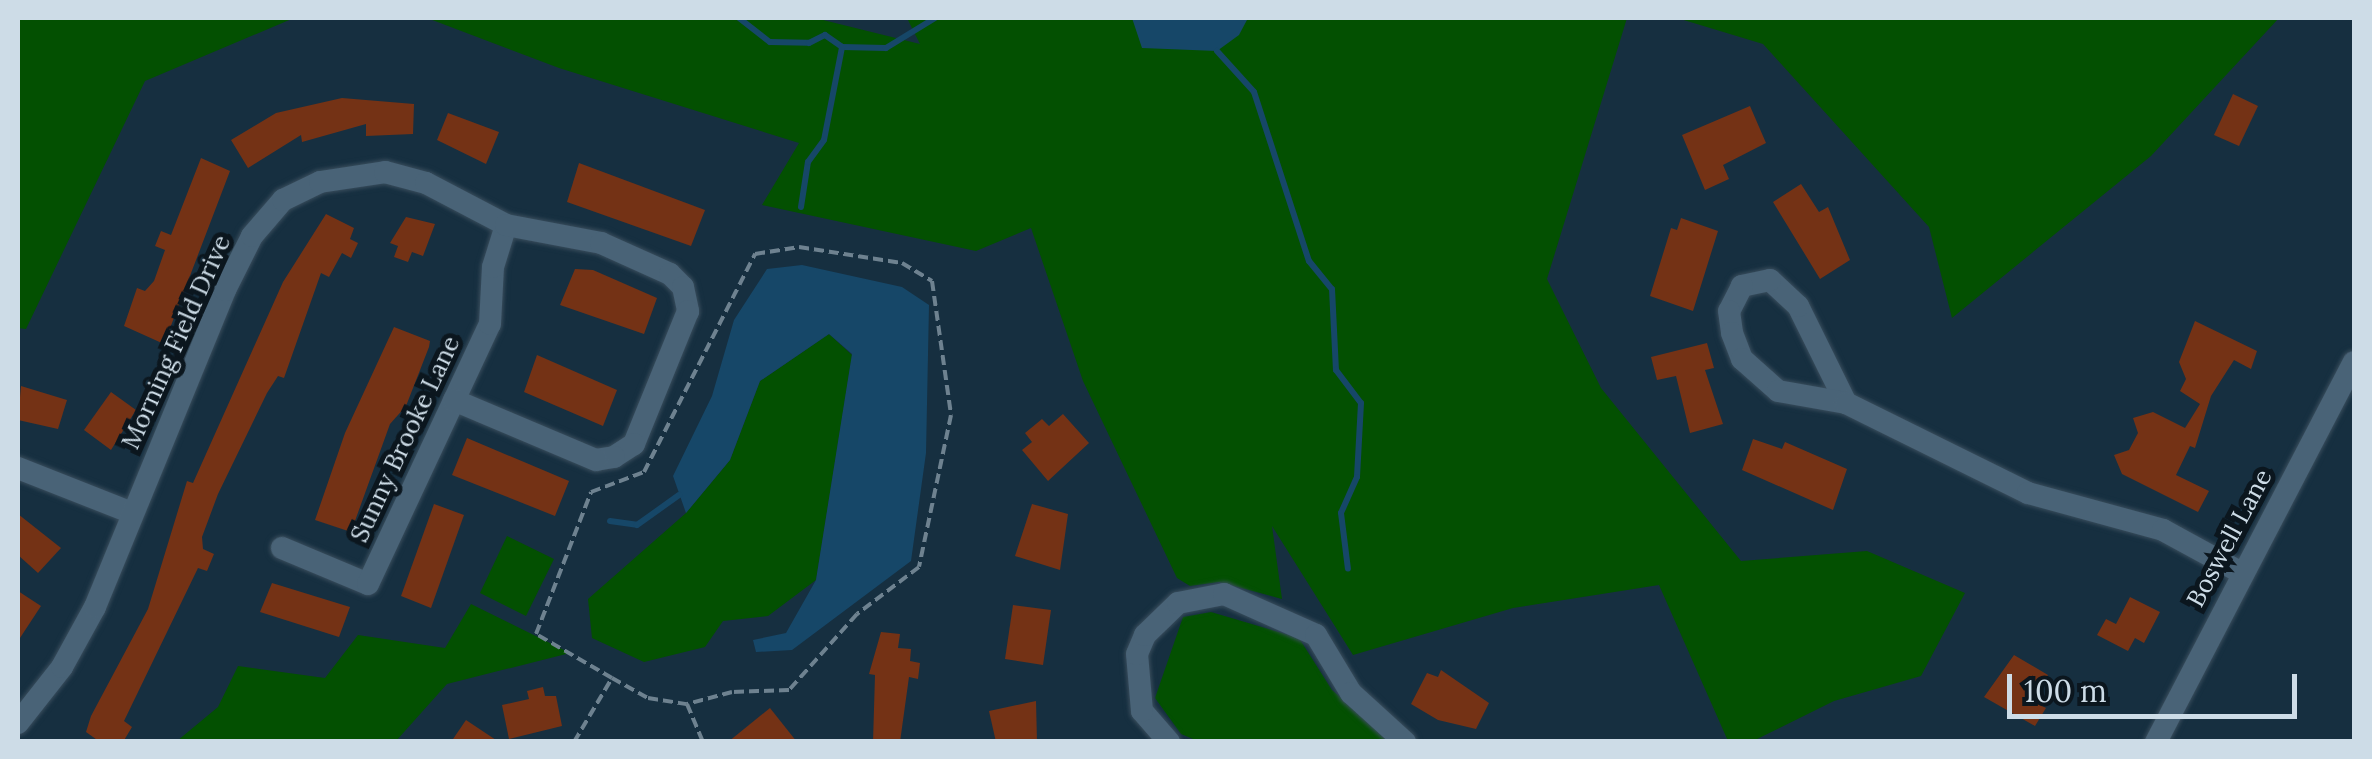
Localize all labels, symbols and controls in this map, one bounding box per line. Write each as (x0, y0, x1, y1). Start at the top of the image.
street label: Morning Field Drive (115, 230, 237, 454)
street label: Sunny Brooke Lane (344, 331, 466, 547)
street label: Boswell Lane (2180, 464, 2278, 612)
scale bar (2012, 654, 2302, 716)
text: 100 m (2024, 672, 2107, 710)

